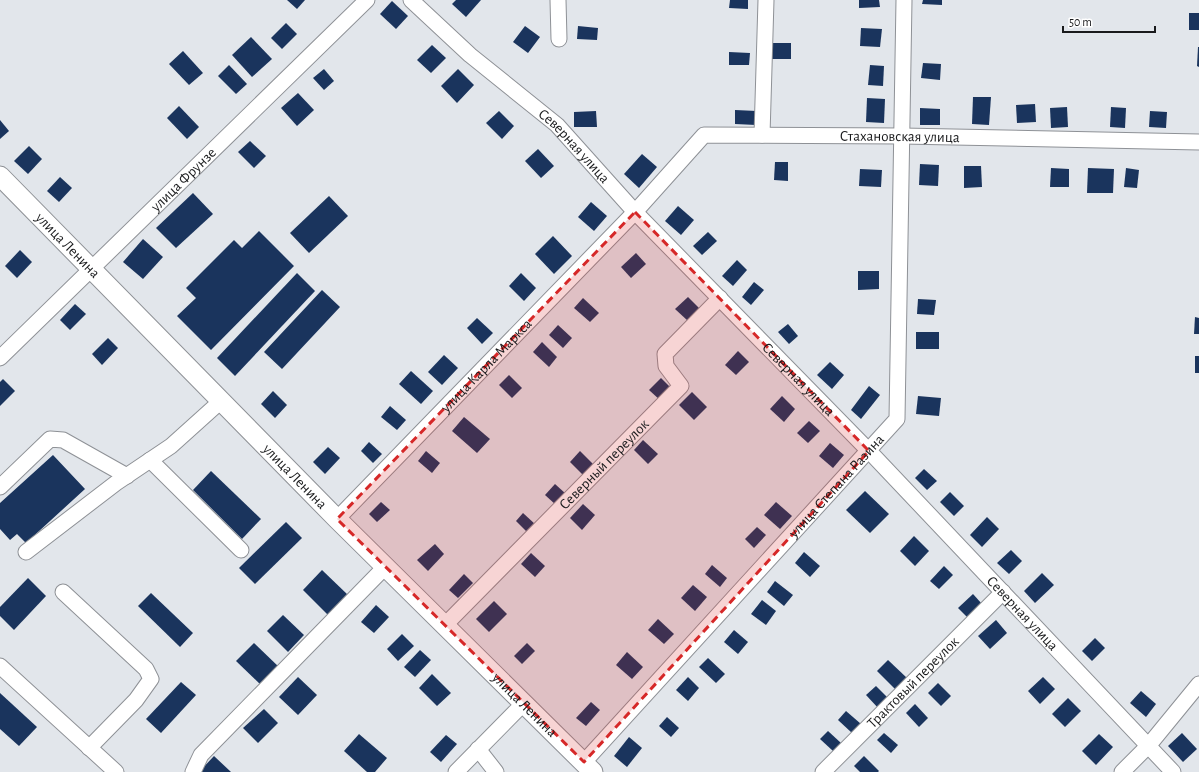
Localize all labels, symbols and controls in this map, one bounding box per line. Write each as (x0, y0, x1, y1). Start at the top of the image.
scale bar (1063, 8, 1155, 34)
text: 50 m (1069, 16, 1092, 28)
street label: Северная улица (536, 106, 613, 186)
street label: Стахановская улица (840, 128, 960, 145)
street label: улица Фрунзе (147, 144, 219, 215)
street label: улица Ленина (32, 209, 103, 281)
street label: улица Карла Маркса (437, 316, 535, 416)
street label: Северная улица (760, 339, 838, 419)
street label: Северный переулок (556, 416, 651, 512)
street label: улица Степана Разина (785, 431, 887, 541)
street label: улица Ленина (259, 440, 330, 512)
street label: Северная улица (984, 573, 1061, 653)
street label: Трактовый переулок (864, 634, 961, 731)
street label: улица Ленина (489, 669, 560, 740)

